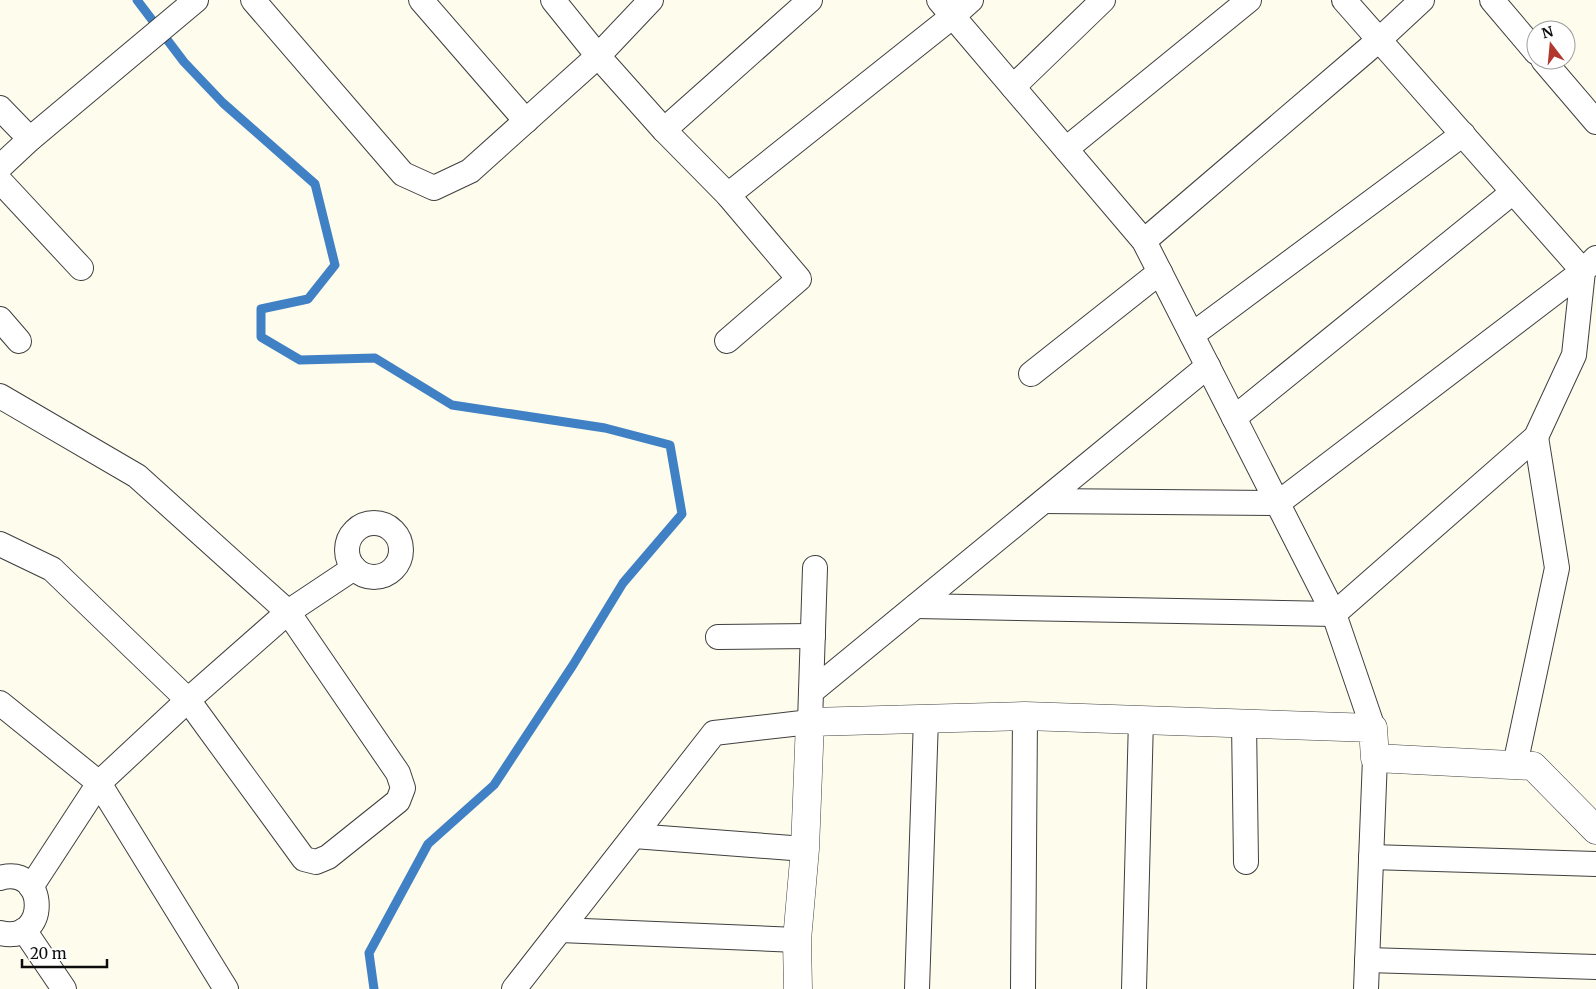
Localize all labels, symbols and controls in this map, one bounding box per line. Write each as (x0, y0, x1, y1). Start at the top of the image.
north arrow (1526, 20, 1576, 70)
text: N (1540, 22, 1555, 43)
scale bar (22, 936, 108, 968)
text: 20 m (30, 944, 67, 963)

